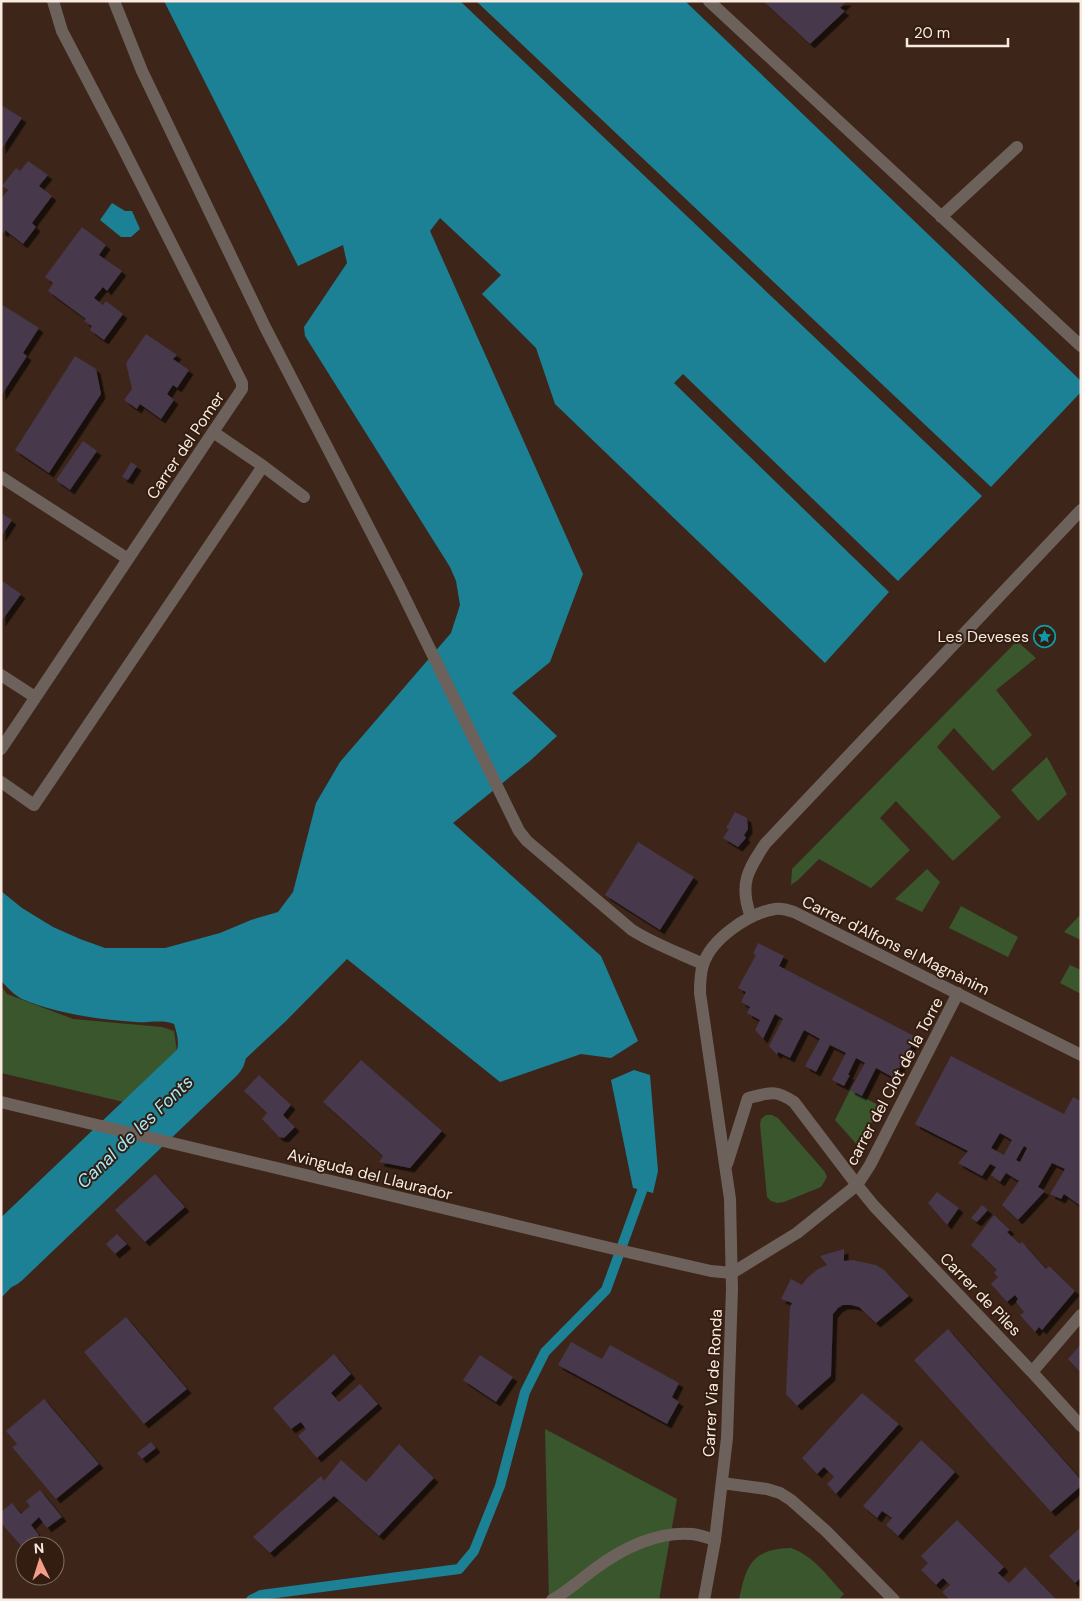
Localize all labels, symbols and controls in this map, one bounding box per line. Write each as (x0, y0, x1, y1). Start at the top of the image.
scale bar (907, 15, 1008, 47)
text: 20 m (914, 23, 950, 43)
street label: Carrer del Pomer (142, 387, 229, 503)
place icon: Les Deveses (1033, 624, 1057, 648)
place label: Les Deveses (937, 626, 1029, 647)
street label: Carrer d'Alfons el Magnànim (799, 891, 993, 1000)
street label: carrer del Clot de la Torre (841, 993, 948, 1169)
water label: Canal de les Fonts (72, 1070, 198, 1194)
street label: Avinguda del Llaurador (285, 1144, 455, 1205)
street label: Carrer de Piles (936, 1248, 1026, 1341)
street label: Carrer Via de Ronda (698, 1308, 727, 1458)
north arrow (15, 1536, 65, 1586)
text: N (33, 1539, 45, 1557)

